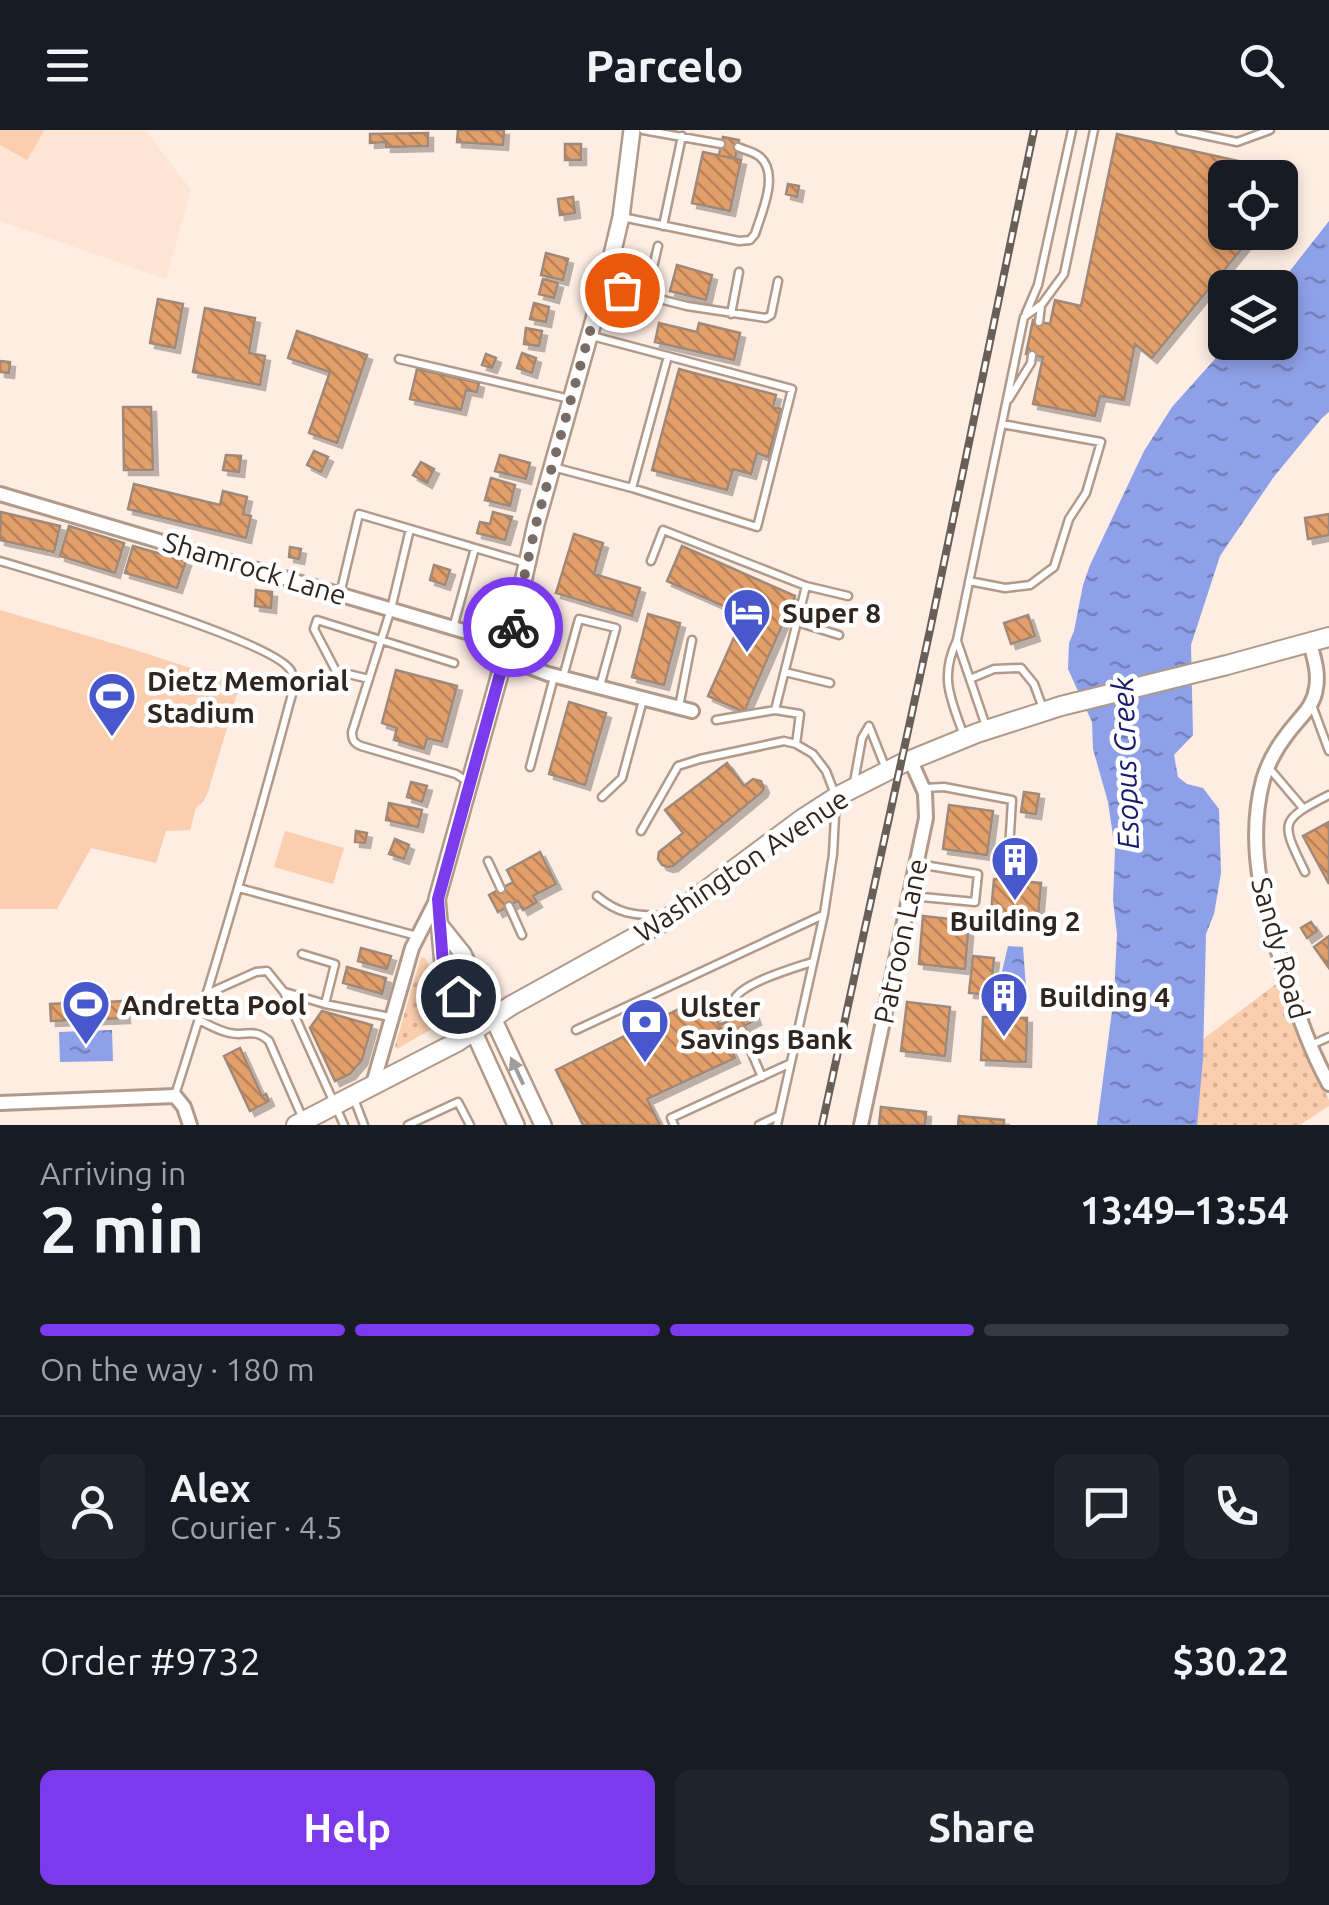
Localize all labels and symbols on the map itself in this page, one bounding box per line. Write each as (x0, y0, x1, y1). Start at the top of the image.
pin (580, 248, 665, 333)
street label: Shamrock Lane (160, 525, 350, 611)
courier (463, 577, 563, 677)
hotel icon: Super 8 (721, 586, 773, 654)
place label: Super 8 (782, 597, 881, 628)
place label: Dietz Memorial Stadium (147, 665, 349, 728)
sports icon: Dietz Memorial Stadium (86, 670, 138, 738)
water label: Esopus Creek (1105, 676, 1145, 850)
street label: Washington Avenue (628, 782, 854, 948)
building icon: Building 2 (989, 834, 1041, 902)
street label: Patroon Lane (867, 856, 933, 1026)
street label: Sandy Road (1246, 874, 1316, 1022)
place label: Building 2 (949, 905, 1081, 936)
pin (416, 954, 501, 1039)
building icon: Building 4 (978, 970, 1030, 1038)
sports icon: Andretta Pool (60, 978, 112, 1046)
place label: Building 4 (1039, 981, 1170, 1012)
place label: Andretta Pool (121, 989, 306, 1020)
place label: Ulster Savings Bank (680, 991, 853, 1054)
bank icon: Ulster Savings Bank (619, 996, 671, 1064)
one-way arrow (509, 1057, 526, 1086)

